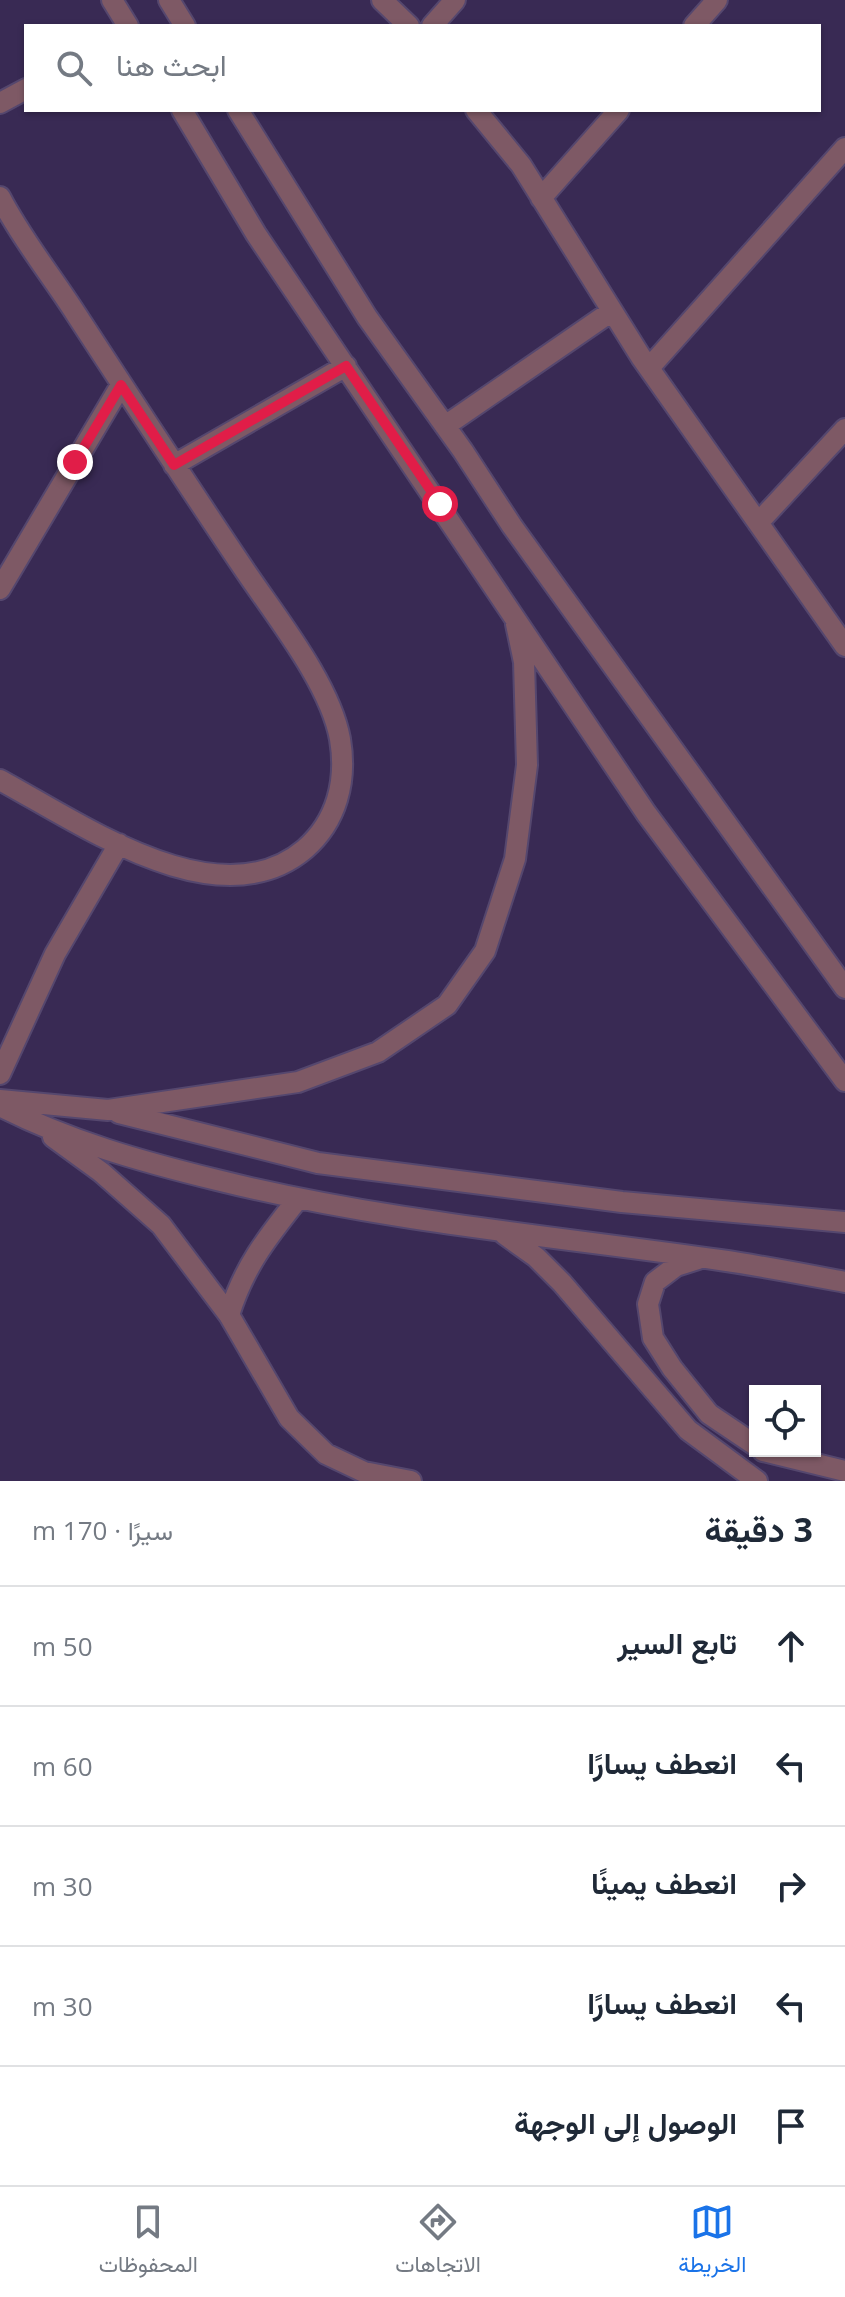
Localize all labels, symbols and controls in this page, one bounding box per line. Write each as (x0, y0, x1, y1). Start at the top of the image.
search box (24, 24, 821, 112)
text: ابحث هنا (116, 44, 227, 85)
icon: search (52, 46, 96, 90)
route end (57, 444, 93, 480)
route start (422, 486, 458, 522)
map controls (749, 1385, 821, 1457)
button: locate (749, 1385, 821, 1457)
text: 3 دقيقة (705, 1506, 813, 1552)
text: سيرًا · 170 m (32, 1512, 173, 1548)
text: تابع السير (617, 1622, 737, 1663)
icon: ahead (769, 1624, 813, 1668)
text: 50 m (32, 1628, 93, 1664)
text: انعطف يسارًا (587, 1742, 737, 1783)
icon: left (769, 1744, 813, 1788)
text: 60 m (32, 1748, 93, 1784)
text: انعطف يمينًا (591, 1862, 737, 1903)
icon: right (769, 1864, 813, 1908)
text: 30 m (32, 1868, 93, 1904)
text: انعطف يسارًا (587, 1982, 737, 2023)
icon: left (769, 1984, 813, 2028)
text: 30 m (32, 1988, 93, 2024)
text: الوصول إلى الوجهة (514, 2102, 737, 2143)
icon: arrive (769, 2104, 813, 2148)
tab: المحفوظات (99, 2200, 198, 2284)
tab: الاتجاهات (395, 2200, 481, 2284)
tab: الخريطة (678, 2200, 746, 2284)

